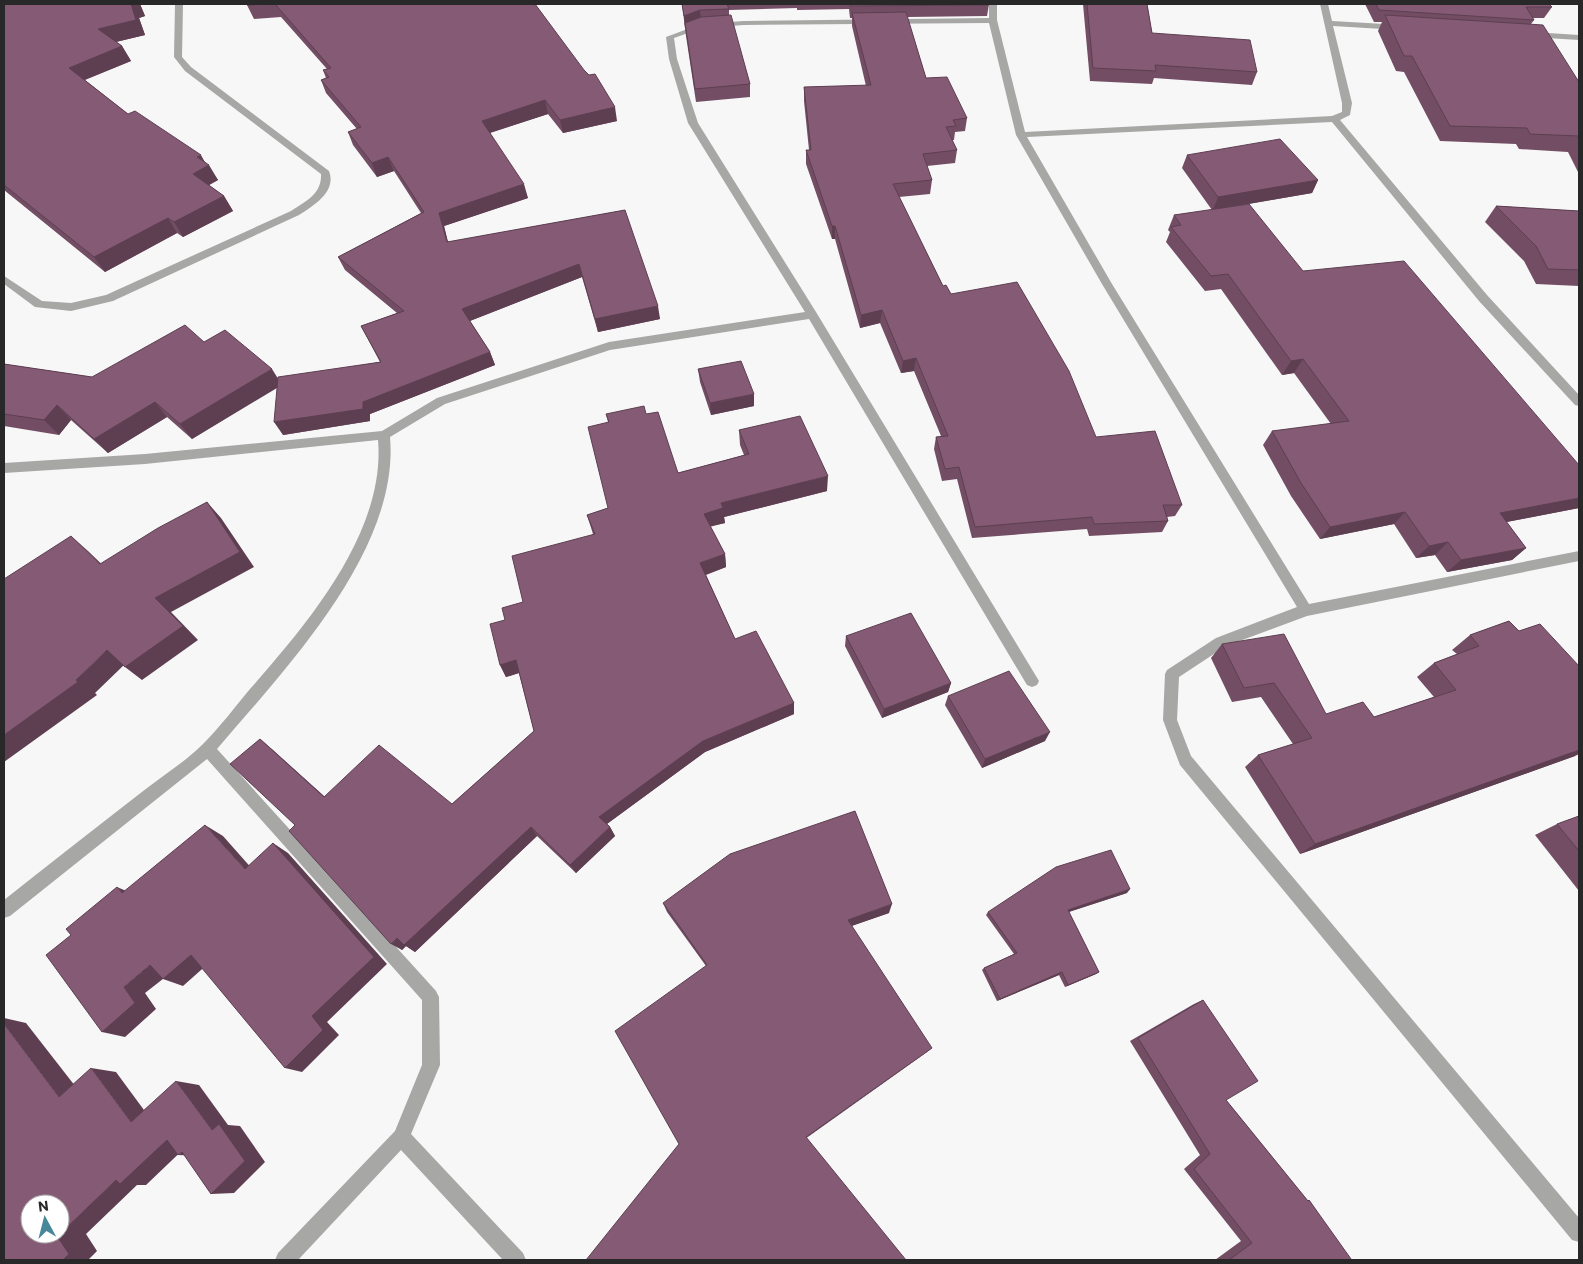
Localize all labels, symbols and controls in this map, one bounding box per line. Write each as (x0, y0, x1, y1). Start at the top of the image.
north arrow (20, 1194, 70, 1244)
text: N (37, 1197, 50, 1215)

